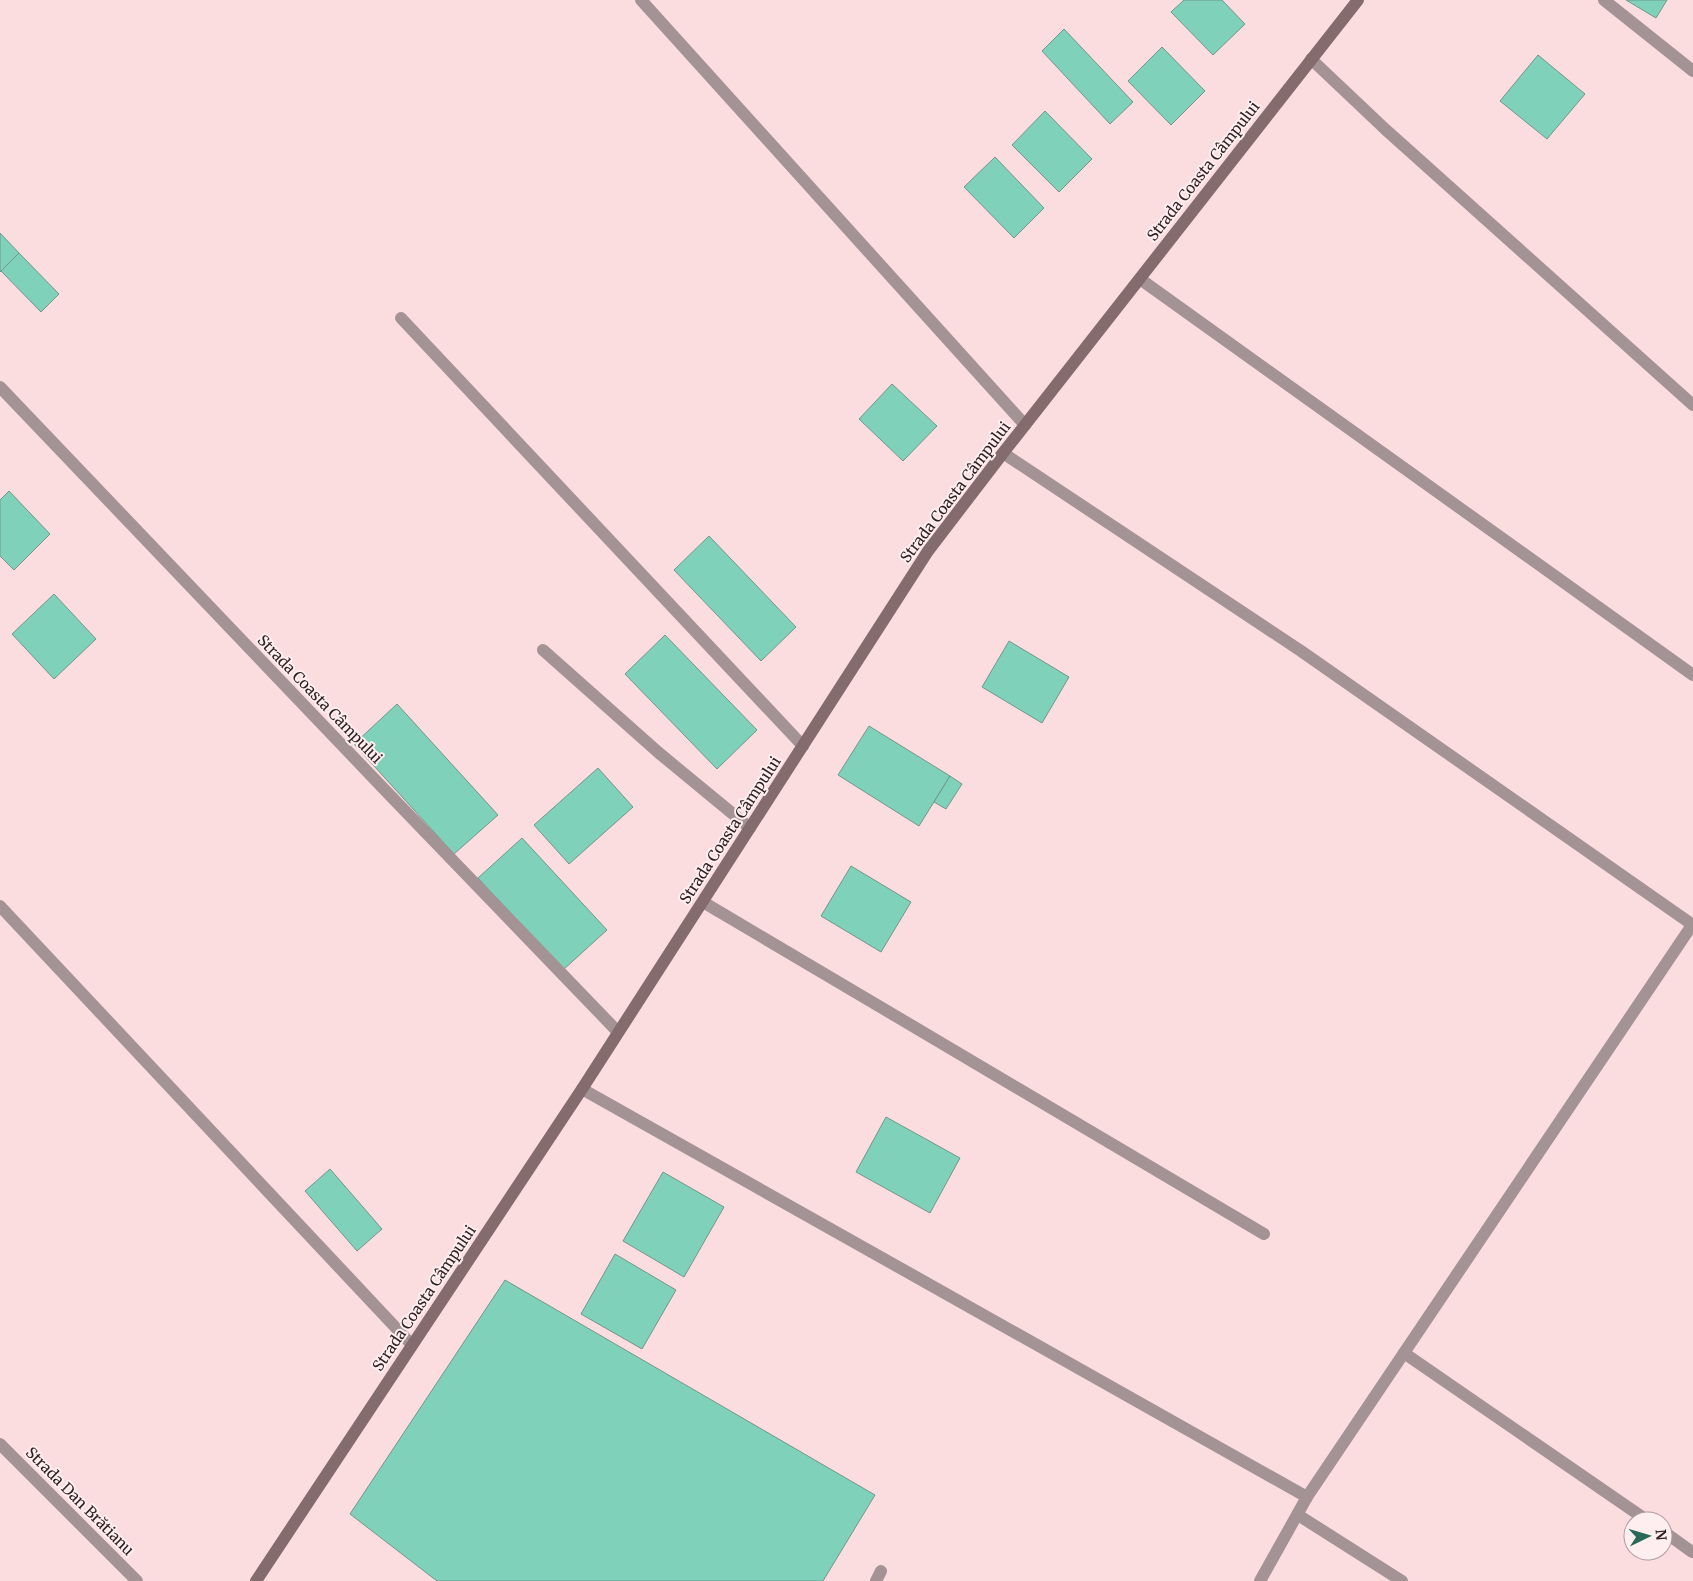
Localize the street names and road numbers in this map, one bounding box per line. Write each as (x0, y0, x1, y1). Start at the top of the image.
street label: Strada Coasta Câmpului (1143, 97, 1263, 244)
street label: Strada Coasta Câmpului (896, 418, 1014, 566)
street label: Strada Coasta Câmpului (254, 631, 387, 767)
street label: Strada Coasta Câmpului (675, 753, 785, 907)
street label: Strada Coasta Câmpului (368, 1221, 480, 1374)
street label: Strada Dan Brătianu (22, 1443, 138, 1559)

